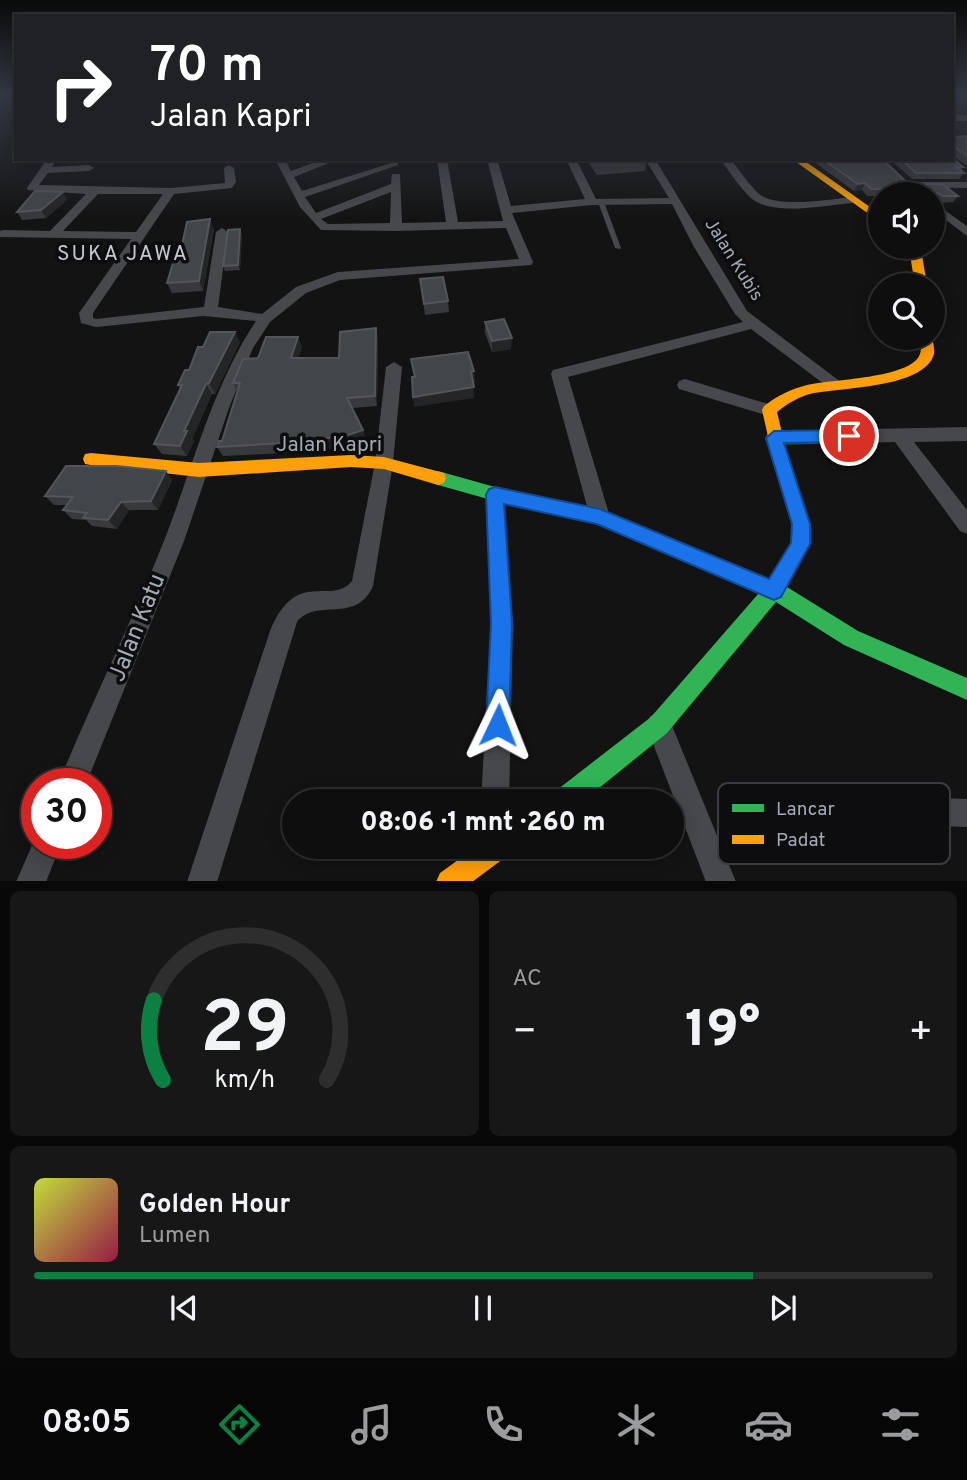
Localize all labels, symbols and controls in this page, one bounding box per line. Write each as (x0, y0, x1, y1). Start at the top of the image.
text: 70 m (150, 37, 264, 99)
icon: right (35, 42, 126, 133)
text: Jalan Kapri (150, 98, 312, 138)
map controls (868, 182, 945, 350)
button: sound (868, 182, 945, 259)
street label: Jalan Kubis (699, 214, 767, 306)
district label: SUKA JAWA (57, 241, 189, 268)
button: search (868, 273, 945, 350)
pin (819, 406, 879, 466)
icon: arrive (830, 417, 868, 455)
street label: Jalan Kapri (276, 432, 382, 459)
street label: Jalan Katu (103, 570, 173, 686)
position arrow (461, 688, 535, 762)
speed limit sign: 30 (21, 768, 112, 859)
legend (718, 783, 950, 864)
text: Lancar (776, 798, 835, 822)
text: 08:06 · 1 mnt · 260 m (361, 807, 605, 840)
text: Padat (776, 829, 825, 853)
text: AC (513, 965, 542, 994)
text: 29 (200, 986, 289, 1078)
text: 19° (685, 999, 760, 1065)
text: − (513, 1009, 537, 1058)
text: + (908, 1009, 933, 1058)
text: km/h (214, 1064, 275, 1096)
text: Golden Hour (139, 1189, 290, 1222)
text: Lumen (139, 1222, 210, 1251)
icon: previous (165, 1289, 203, 1327)
icon: pause (464, 1289, 502, 1327)
icon: next (764, 1289, 802, 1327)
icon: directions (215, 1400, 264, 1449)
icon: music (347, 1400, 396, 1449)
icon: phone (479, 1400, 528, 1449)
icon: climate (612, 1400, 661, 1449)
icon: car (744, 1400, 793, 1449)
icon: filters (876, 1400, 925, 1449)
text: 08:05 (42, 1404, 131, 1444)

